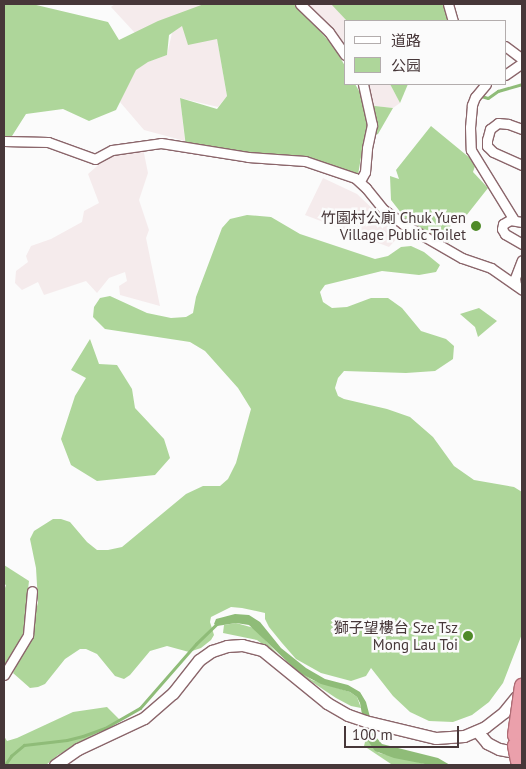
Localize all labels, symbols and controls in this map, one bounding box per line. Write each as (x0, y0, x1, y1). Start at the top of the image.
legend (344, 20, 506, 85)
text: 道路 (391, 31, 421, 50)
text: 公园 (391, 56, 421, 75)
place label: 竹園村公廁 Chuk Yuen Village Public Toilet (320, 208, 466, 243)
marker: 竹園村公廁 Chuk Yuen Village Public Toilet (470, 220, 482, 232)
place label: 獅子望樓台 Sze Tsz Mong Lau Toi (333, 618, 458, 653)
marker: 獅子望樓台 Sze Tsz Mong Lau Toi (462, 630, 474, 642)
scale bar (346, 716, 461, 748)
text: 100 m (352, 725, 393, 744)

